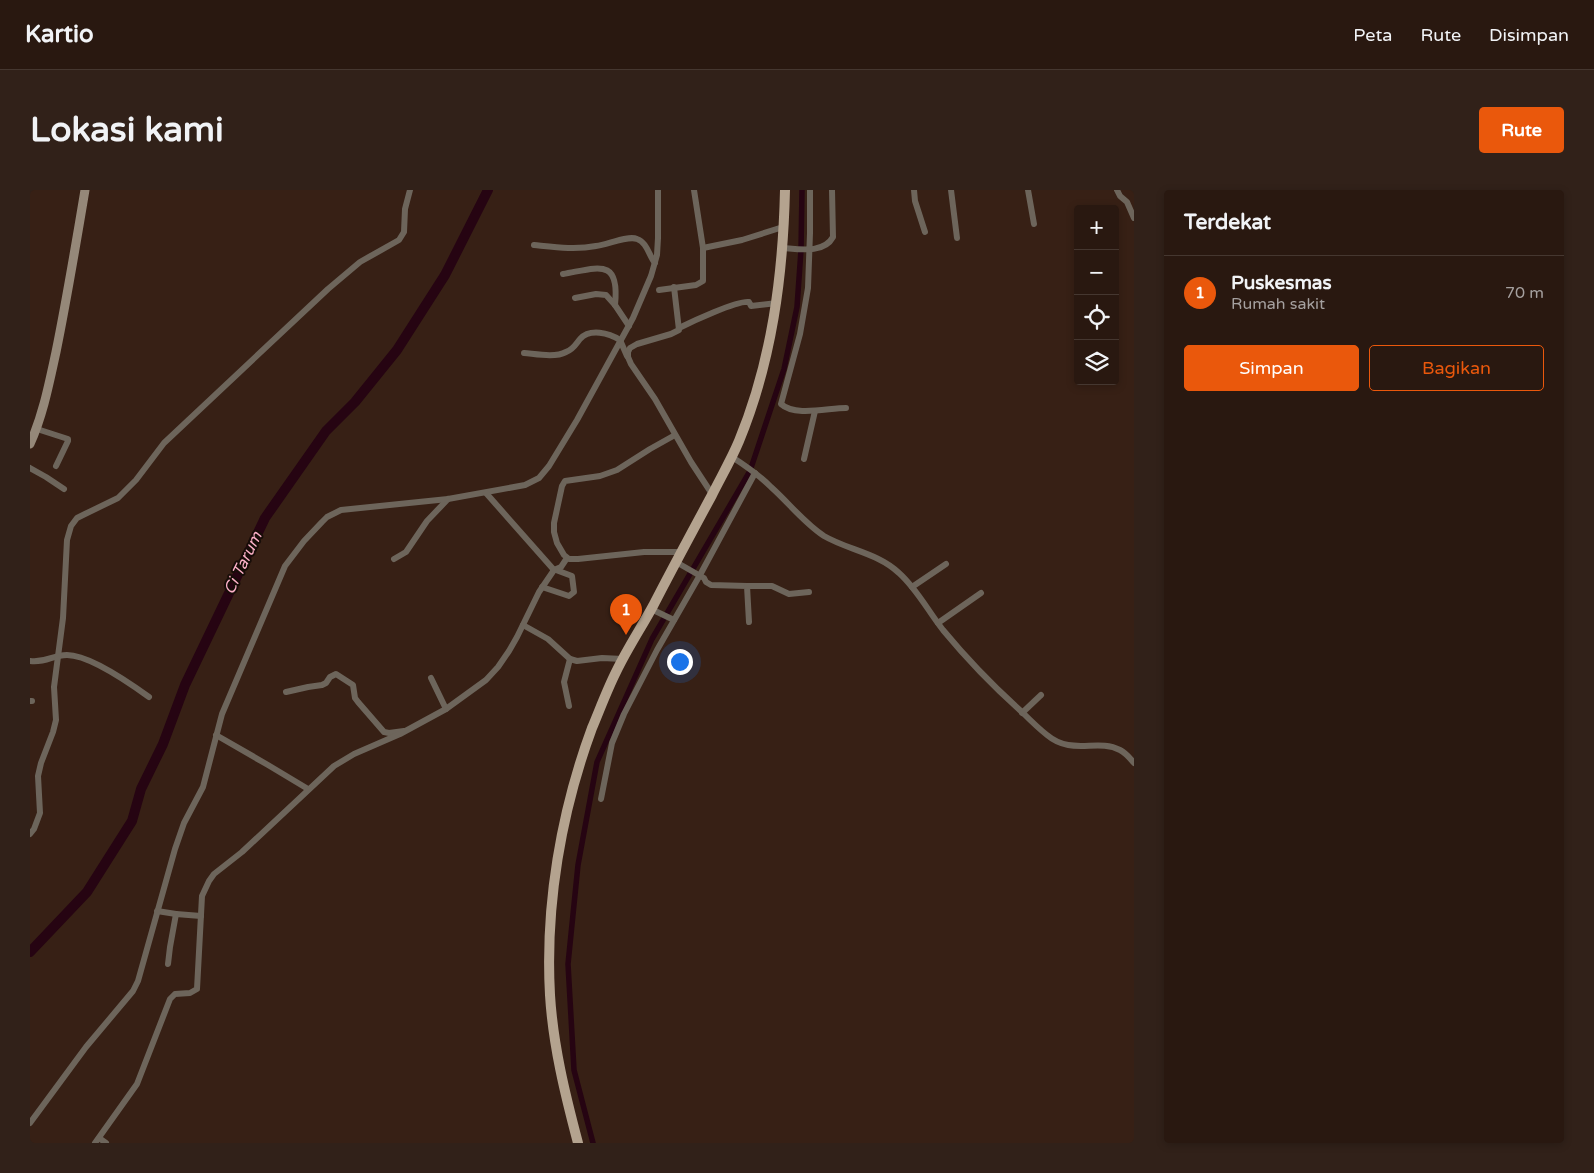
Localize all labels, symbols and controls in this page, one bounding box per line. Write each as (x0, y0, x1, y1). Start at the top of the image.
text: Kartio (25, 20, 94, 49)
text: Peta (1353, 24, 1392, 46)
text: Rute (1420, 24, 1461, 46)
text: Disimpan (1489, 24, 1569, 46)
button: Rute (1479, 107, 1564, 153)
text: Lokasi kami (30, 109, 224, 151)
map controls (1074, 205, 1119, 385)
button: + (1074, 205, 1119, 250)
text: Terdekat (1184, 210, 1271, 235)
button: − (1074, 250, 1119, 295)
text: Puskesmas (1231, 272, 1332, 294)
text: 1 (1195, 283, 1205, 303)
text: 70 m (1505, 283, 1544, 303)
text: Rumah sakit (1231, 294, 1325, 314)
button: locate (1074, 295, 1119, 340)
button: layers (1074, 340, 1119, 385)
button: Simpan (1184, 345, 1359, 391)
button: Bagikan (1369, 345, 1544, 391)
water label: Ci Tarum (219, 528, 267, 598)
pin: 1 (610, 594, 642, 635)
your location (667, 649, 693, 675)

